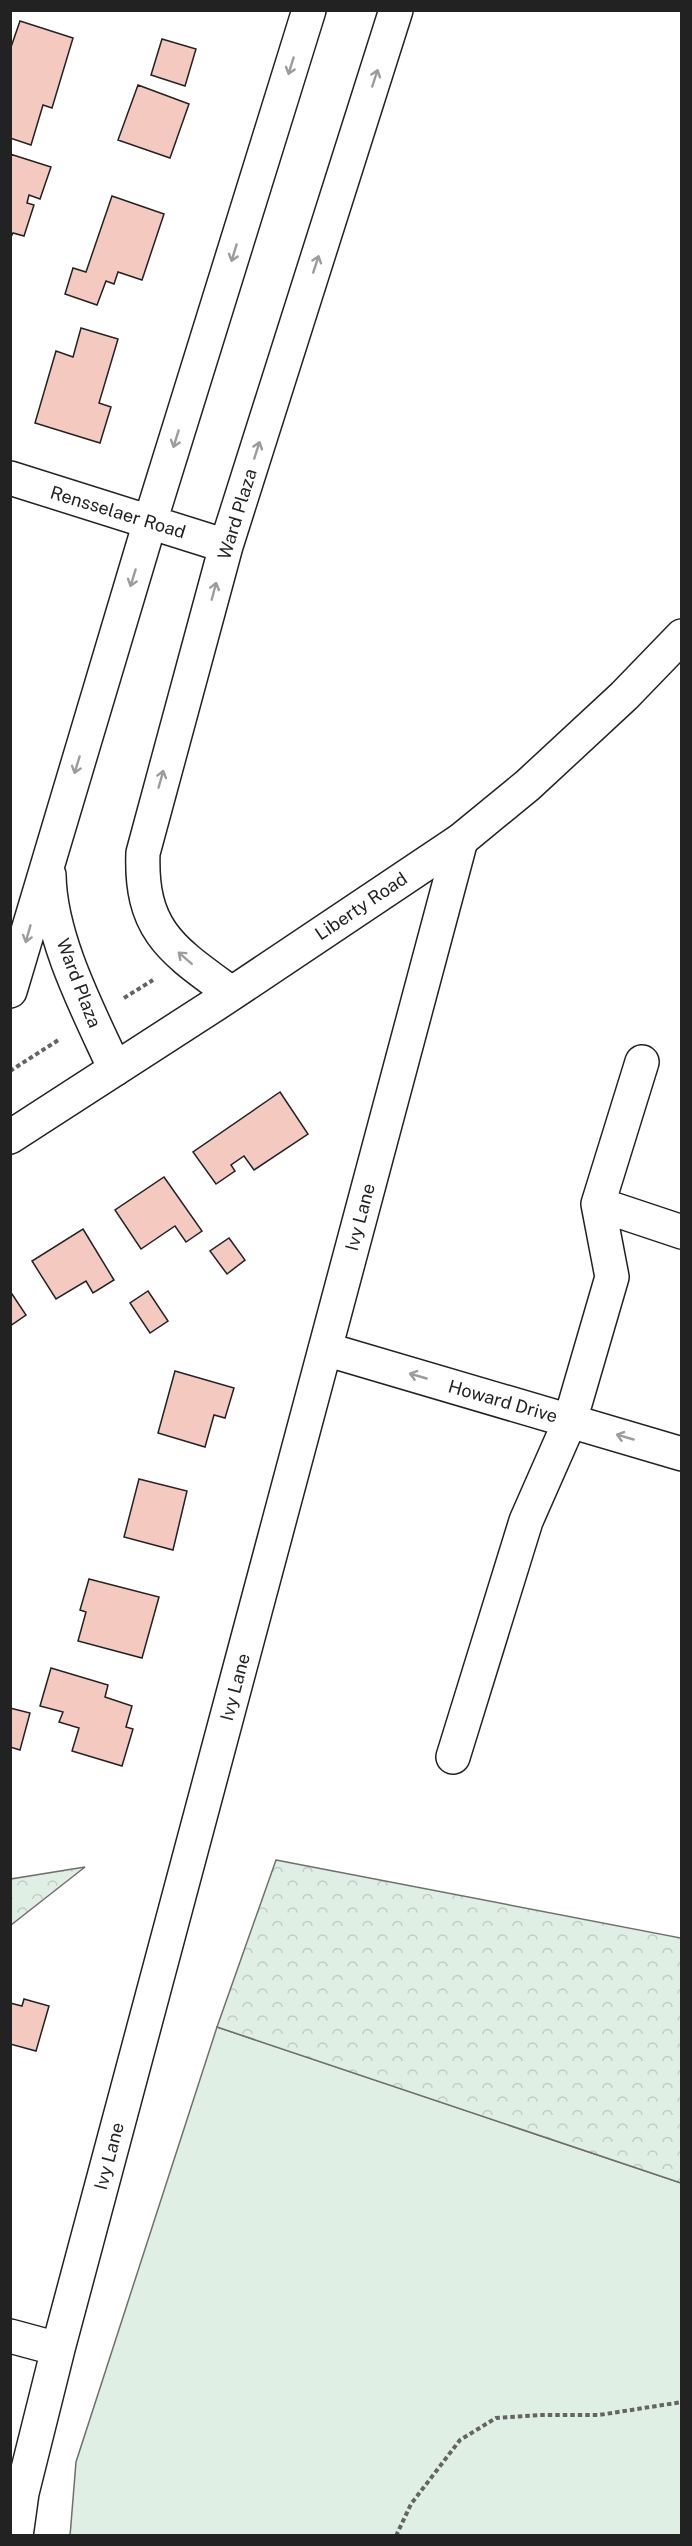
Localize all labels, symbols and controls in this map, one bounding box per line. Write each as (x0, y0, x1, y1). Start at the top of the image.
one-way arrow (285, 56, 296, 75)
one-way arrow (370, 69, 381, 88)
one-way arrow (228, 243, 239, 262)
one-way arrow (311, 255, 322, 274)
one-way arrow (170, 429, 181, 448)
one-way arrow (252, 441, 263, 460)
street label: Ward Plaza (213, 466, 261, 562)
street label: Rensselaer Road (48, 481, 188, 543)
one-way arrow (127, 568, 138, 587)
one-way arrow (209, 582, 220, 601)
one-way arrow (71, 755, 82, 774)
one-way arrow (156, 770, 168, 789)
street label: Liberty Road (311, 868, 411, 944)
one-way arrow (22, 925, 33, 944)
street label: Ward Plaza (52, 935, 106, 1031)
one-way arrow (178, 951, 193, 965)
street label: Ivy Lane (341, 1181, 379, 1253)
one-way arrow (409, 1370, 428, 1382)
street label: Howard Drive (446, 1375, 560, 1427)
one-way arrow (616, 1431, 635, 1442)
street label: Ivy Lane (216, 1651, 254, 1723)
street label: Ivy Lane (90, 2120, 128, 2192)

